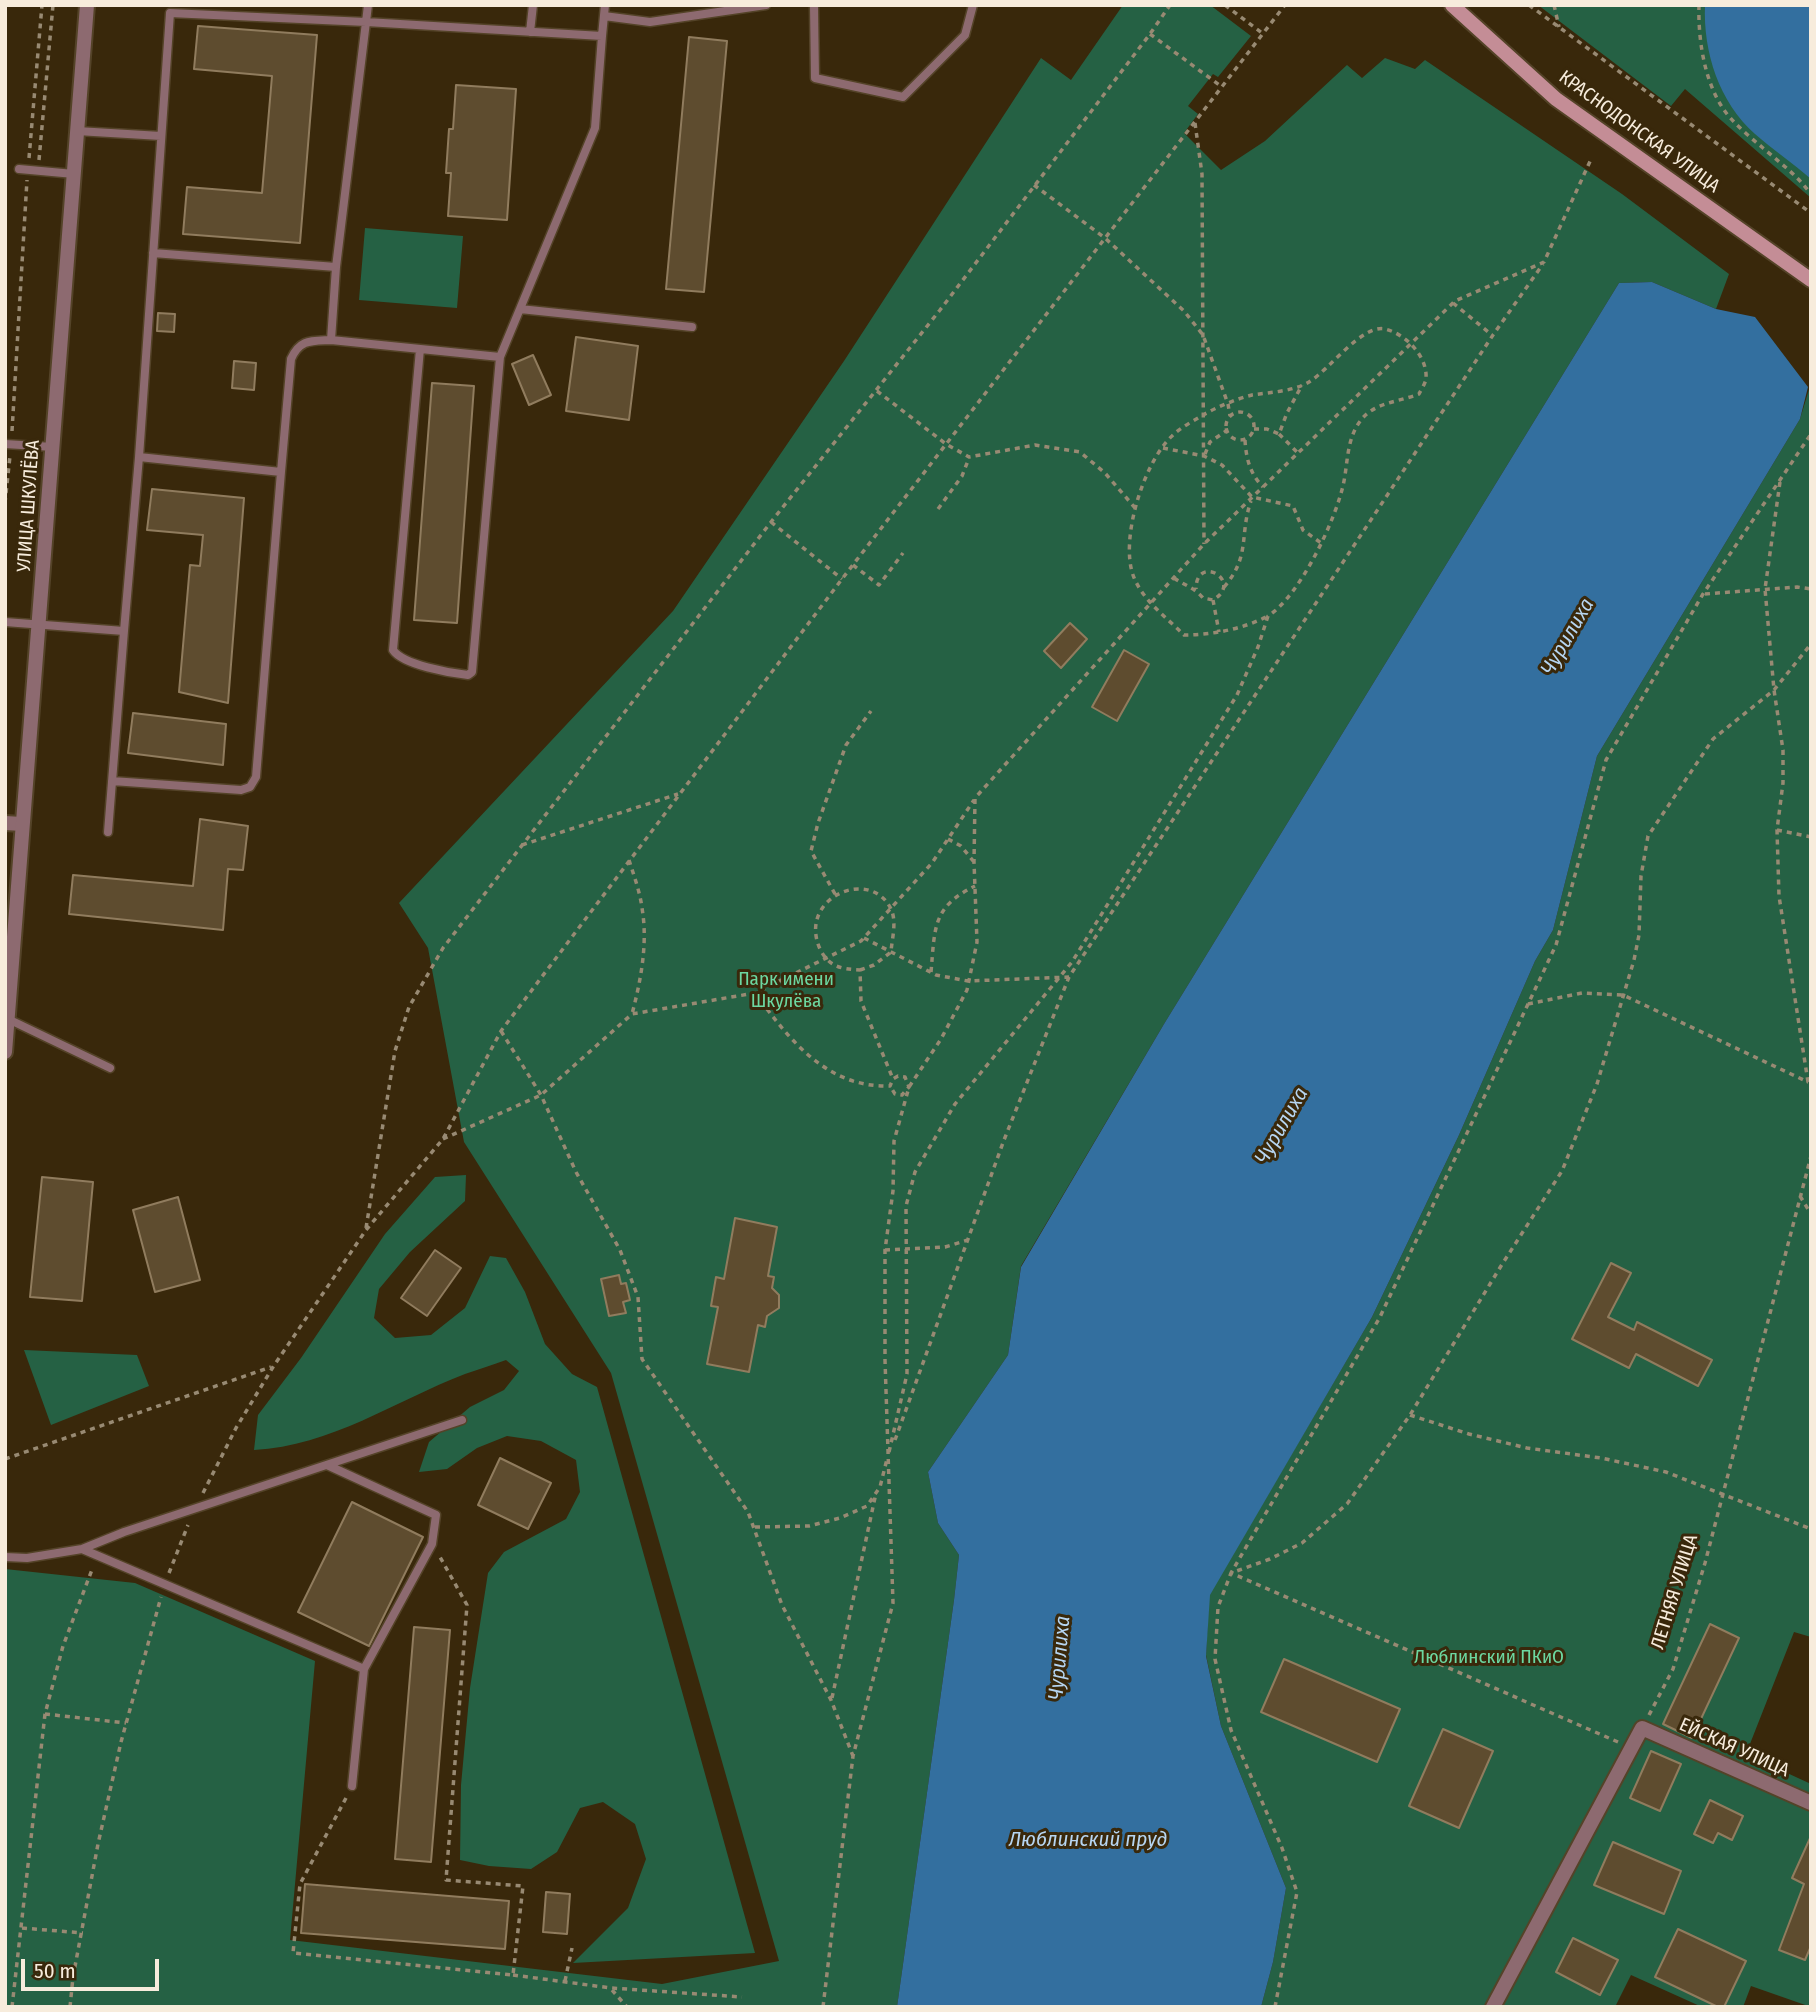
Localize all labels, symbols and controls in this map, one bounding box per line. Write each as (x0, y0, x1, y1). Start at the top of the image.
street label: КРАСНОДОНСКАЯ УЛИЦА (1554, 66, 1724, 198)
street label: УЛИЦА ШКУЛЁВА (13, 439, 45, 573)
water label: Чурилиха (1536, 594, 1600, 680)
park label: Парк имени Шкулёва (738, 969, 834, 1013)
water label: Чурилиха (1250, 1083, 1314, 1169)
street label: ЛЕТНЯЯ УЛИЦА (1647, 1532, 1703, 1652)
water label: Чурилиха (1044, 1615, 1076, 1701)
park label: Люблинский ПКиО (1414, 1647, 1564, 1669)
street label: ЕЙСКАЯ УЛИЦА (1675, 1714, 1793, 1782)
water label: Люблинский пруд (1009, 1827, 1167, 1853)
scale bar (24, 1946, 163, 1990)
text: 50 m (34, 1958, 76, 1984)

